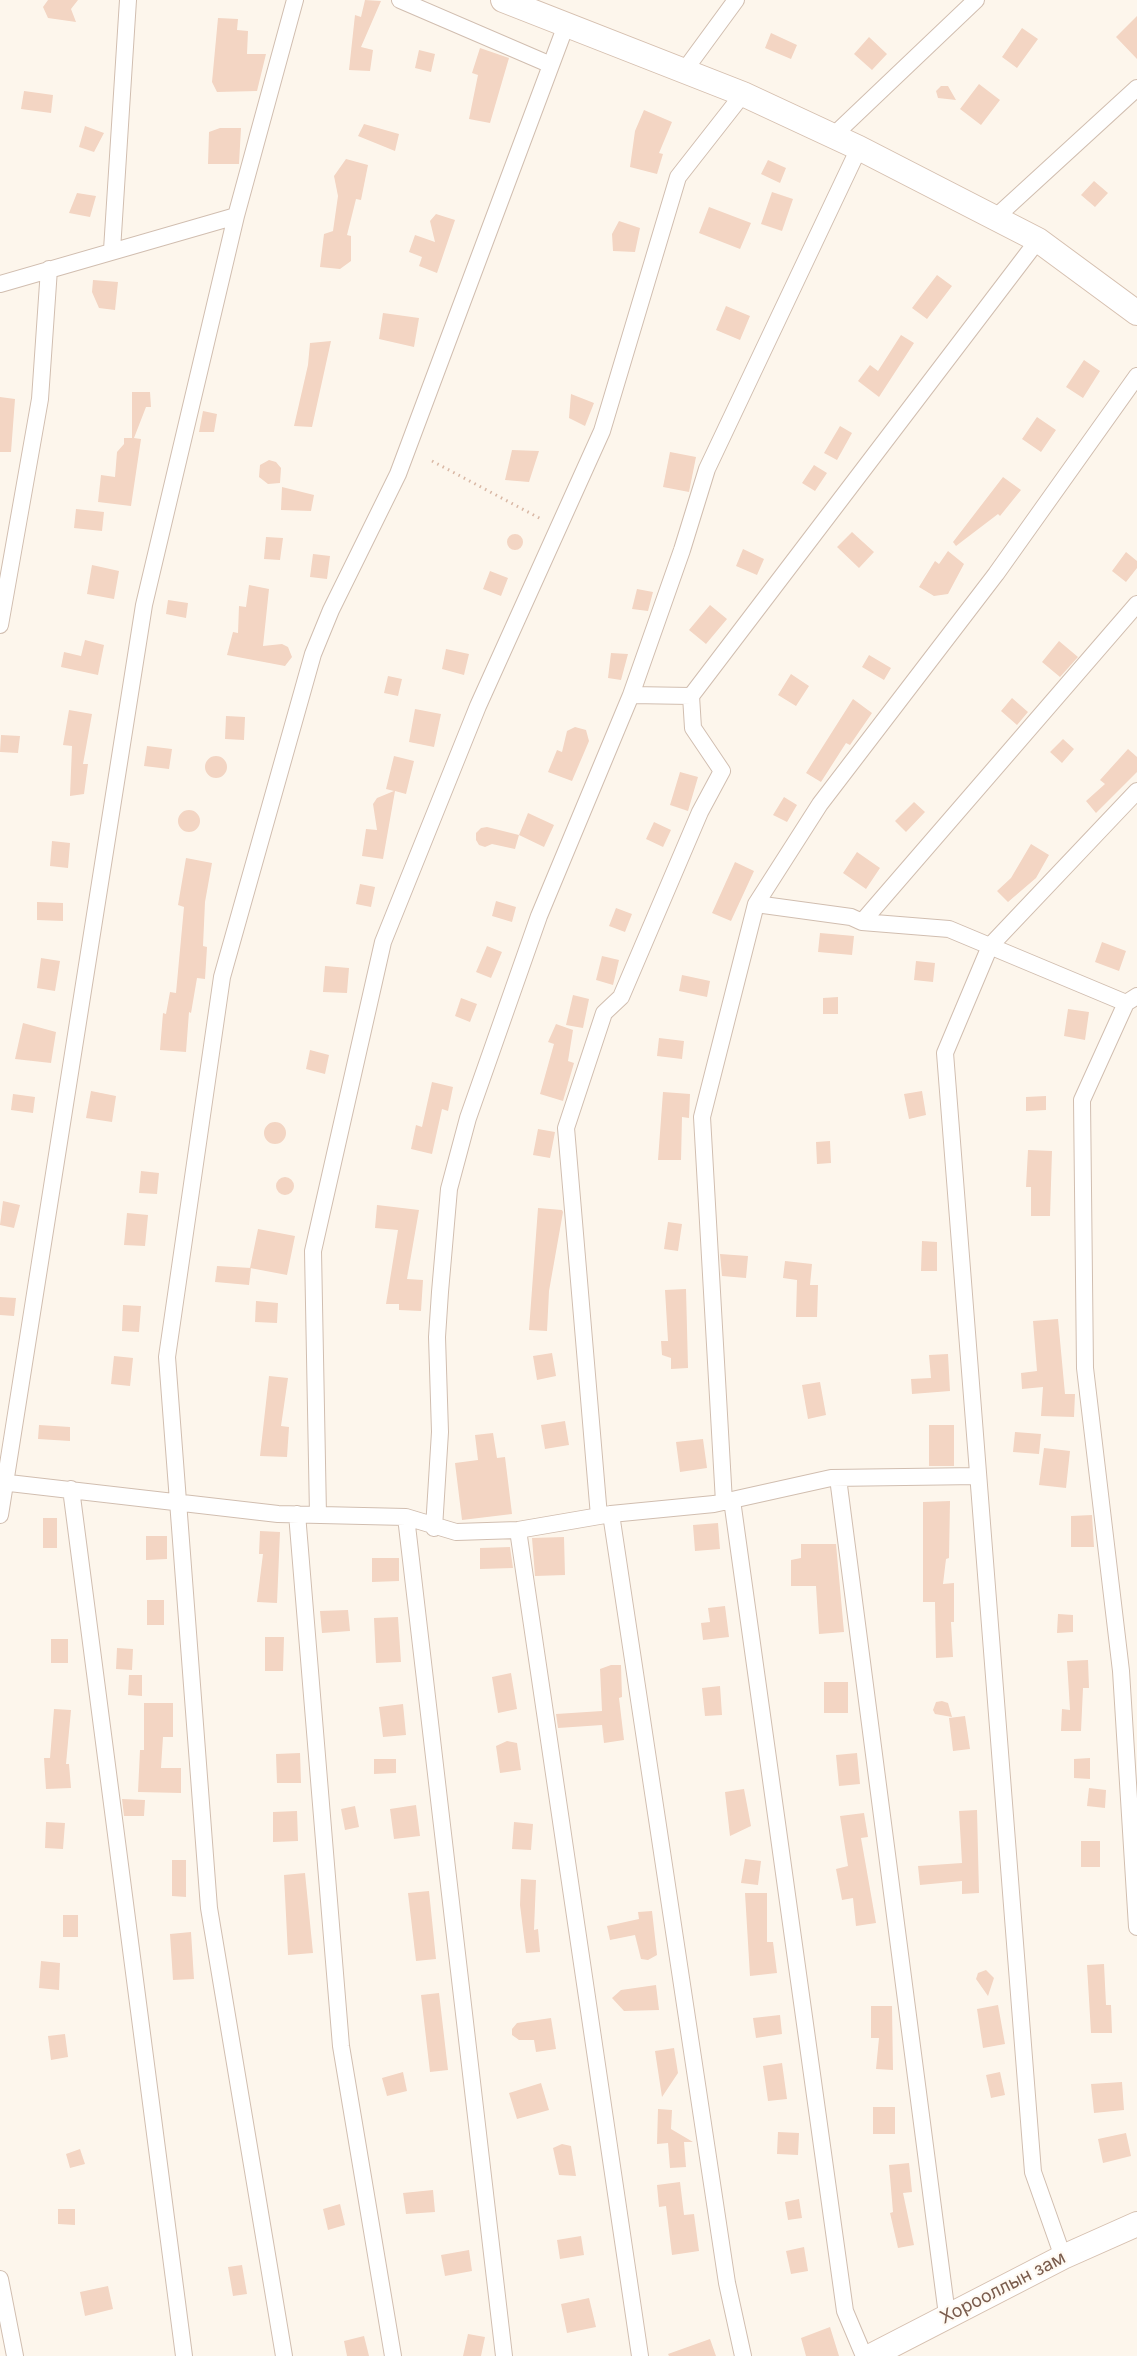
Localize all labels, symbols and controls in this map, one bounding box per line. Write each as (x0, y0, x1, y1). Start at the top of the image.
street label: Хорооллын зам (937, 2247, 1069, 2329)

